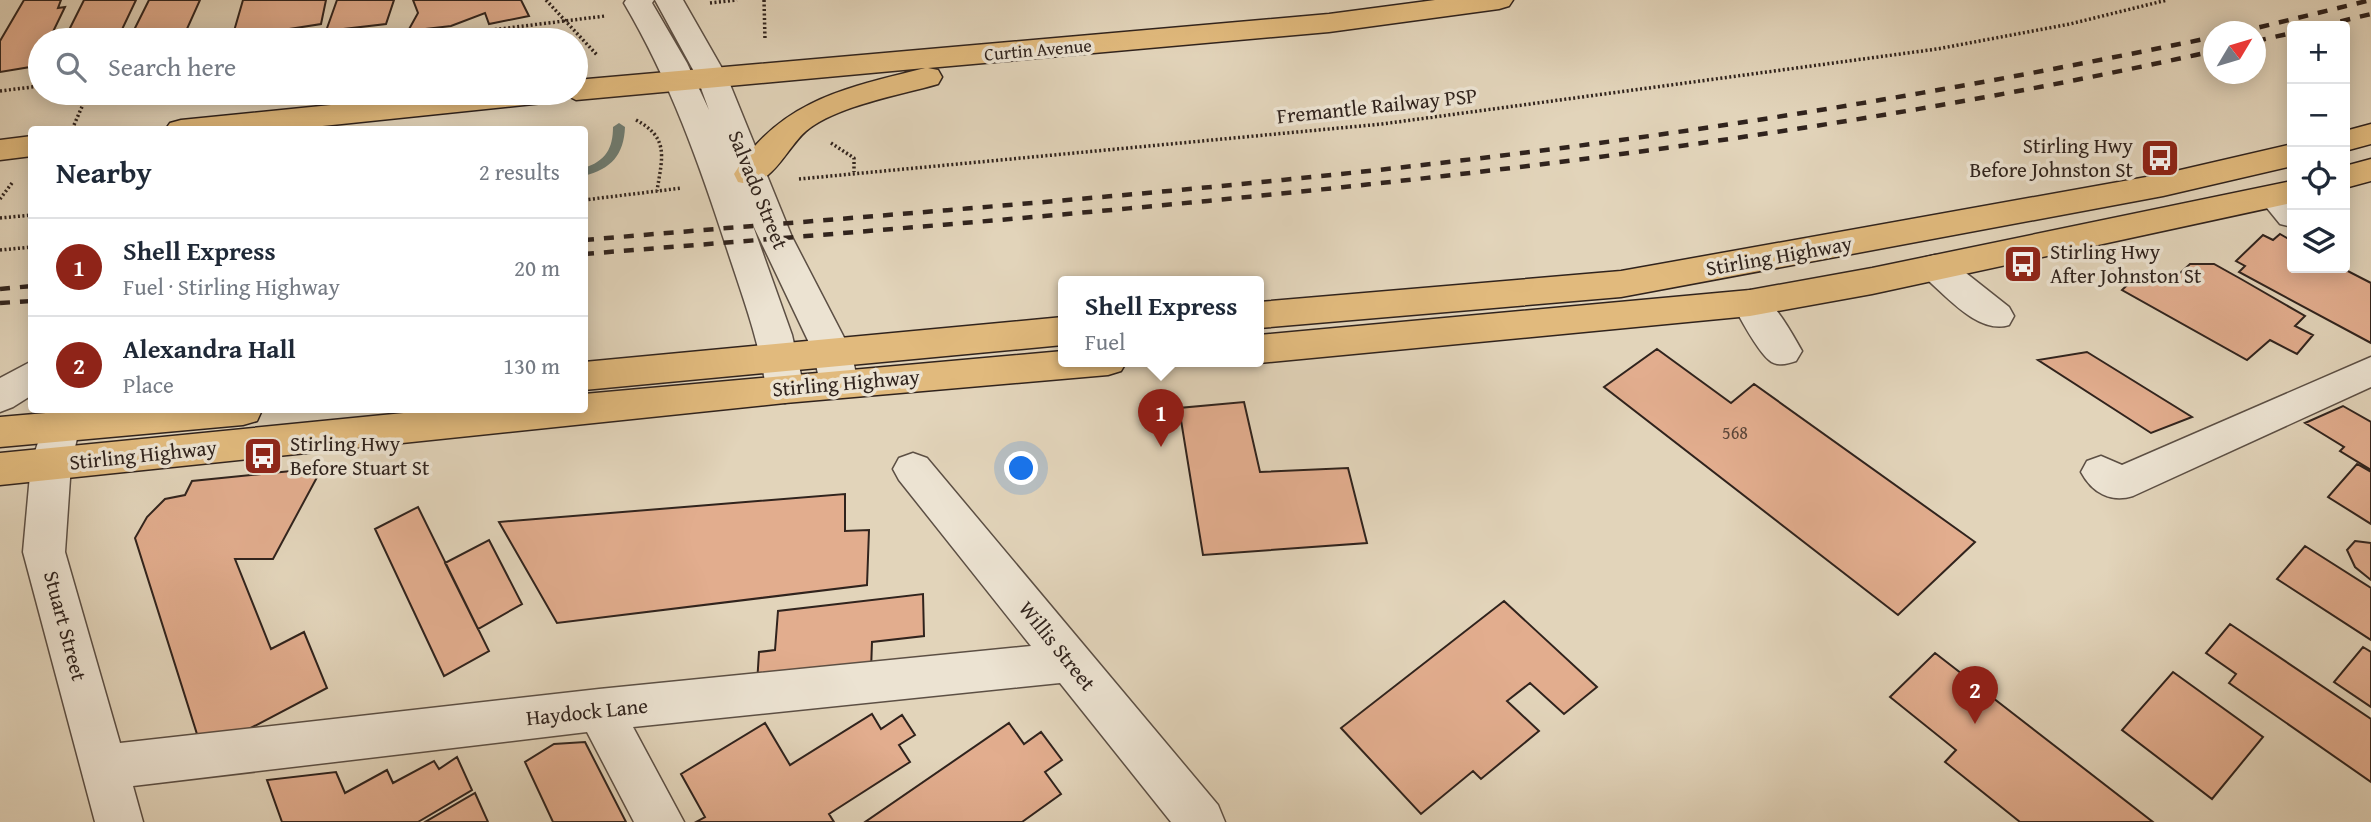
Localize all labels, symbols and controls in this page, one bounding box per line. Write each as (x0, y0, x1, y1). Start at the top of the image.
north arrow (2203, 21, 2266, 84)
map controls (2287, 21, 2350, 273)
button: + (2287, 21, 2350, 84)
search box (28, 28, 588, 105)
street label: Curtin Avenue (983, 31, 1093, 68)
text: Search here (108, 47, 236, 86)
icon: search (52, 48, 90, 86)
street label: Fremantle Railway PSP (1275, 80, 1479, 131)
button: − (2287, 84, 2350, 147)
street label: Salvado Street (721, 126, 797, 254)
place label: Stirling Hwy Before Johnston St (1970, 130, 2134, 185)
bus stop icon: Stirling Hwy Before Johnston St (2139, 137, 2181, 179)
button: locate (2287, 147, 2350, 210)
text: Nearby (56, 150, 152, 194)
text: 2 results (479, 155, 560, 188)
button: layers (2287, 210, 2350, 273)
street label: Stirling Highway (1703, 227, 1855, 284)
text: Shell Express (123, 231, 276, 270)
place label: Stirling Hwy After Johnston St (2050, 236, 2202, 291)
bus stop icon: Stirling Hwy After Johnston St (2002, 243, 2044, 285)
text: 1 (73, 251, 85, 284)
text: 20 m (514, 251, 560, 284)
text: Fuel · Stirling Highway (123, 270, 340, 303)
popup (1058, 276, 1264, 367)
text: Shell Express (1085, 286, 1237, 325)
text: Fuel (1085, 325, 1126, 358)
text: Alexandra Hall (123, 329, 296, 368)
text: 2 (73, 349, 85, 382)
text: 130 m (503, 349, 560, 382)
street label: Stirling Highway (771, 361, 922, 404)
text: Place (123, 368, 174, 401)
pin: 1 (1138, 389, 1184, 447)
house number: 568 (1722, 419, 1748, 446)
place label: Stirling Hwy Before Stuart St (290, 428, 430, 483)
street label: Stirling Highway (68, 431, 219, 478)
bus stop icon: Stirling Hwy Before Stuart St (242, 435, 284, 477)
your location (1004, 451, 1038, 485)
street label: Stuart Street (36, 567, 95, 685)
street label: Willis Street (1012, 594, 1104, 698)
pin: 2 (1952, 666, 1998, 724)
street label: Haydock Lane (524, 690, 650, 733)

